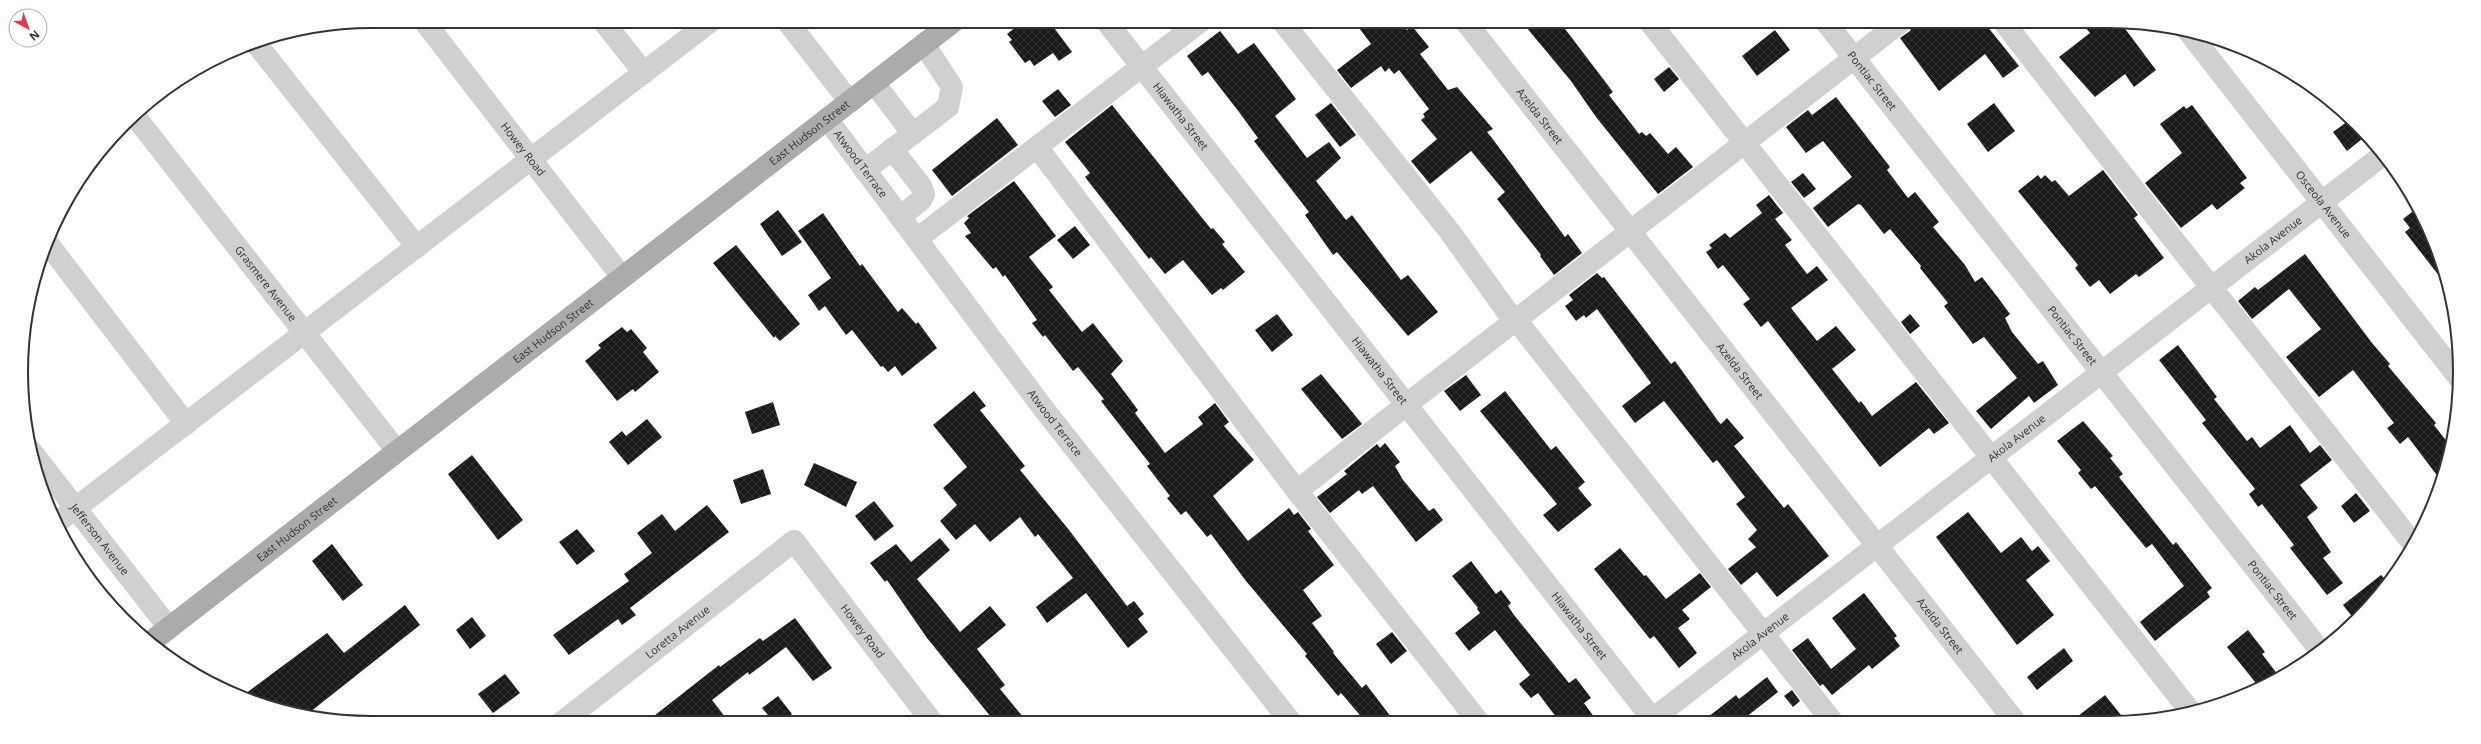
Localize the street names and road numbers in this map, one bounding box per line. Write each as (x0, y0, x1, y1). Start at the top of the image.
street label: Pontiac Street (1844, 48, 1900, 113)
street label: Hiawatha Street (1150, 79, 1212, 153)
street label: Azelda Street (1513, 85, 1567, 147)
street label: East Hudson Street (766, 96, 853, 168)
street label: Howey Road (498, 119, 549, 179)
street label: Atwood Terrace (831, 127, 891, 201)
street label: Osceola Avenue (2293, 167, 2355, 241)
street label: Akola Avenue (2241, 212, 2305, 267)
street label: Grasmere Avenue (232, 242, 301, 324)
street label: East Hudson Street (509, 295, 596, 366)
street label: Pontiac Street (2045, 302, 2101, 368)
street label: Hiawatha Street (1349, 333, 1411, 407)
street label: Azelda Street (1713, 339, 1767, 402)
street label: Atwood Terrace (1025, 386, 1086, 459)
street label: Akola Avenue (1984, 410, 2048, 465)
street label: East Hudson Street (253, 493, 340, 565)
street label: Jefferson Avenue (67, 499, 133, 578)
street label: Pontiac Street (2245, 557, 2301, 623)
street label: Hiawatha Street (1549, 588, 1611, 662)
street label: Azelda Street (1914, 594, 1967, 657)
street label: Howey Road (838, 601, 889, 661)
street label: Loretta Avenue (642, 602, 713, 661)
street label: Akola Avenue (1728, 608, 1792, 663)

